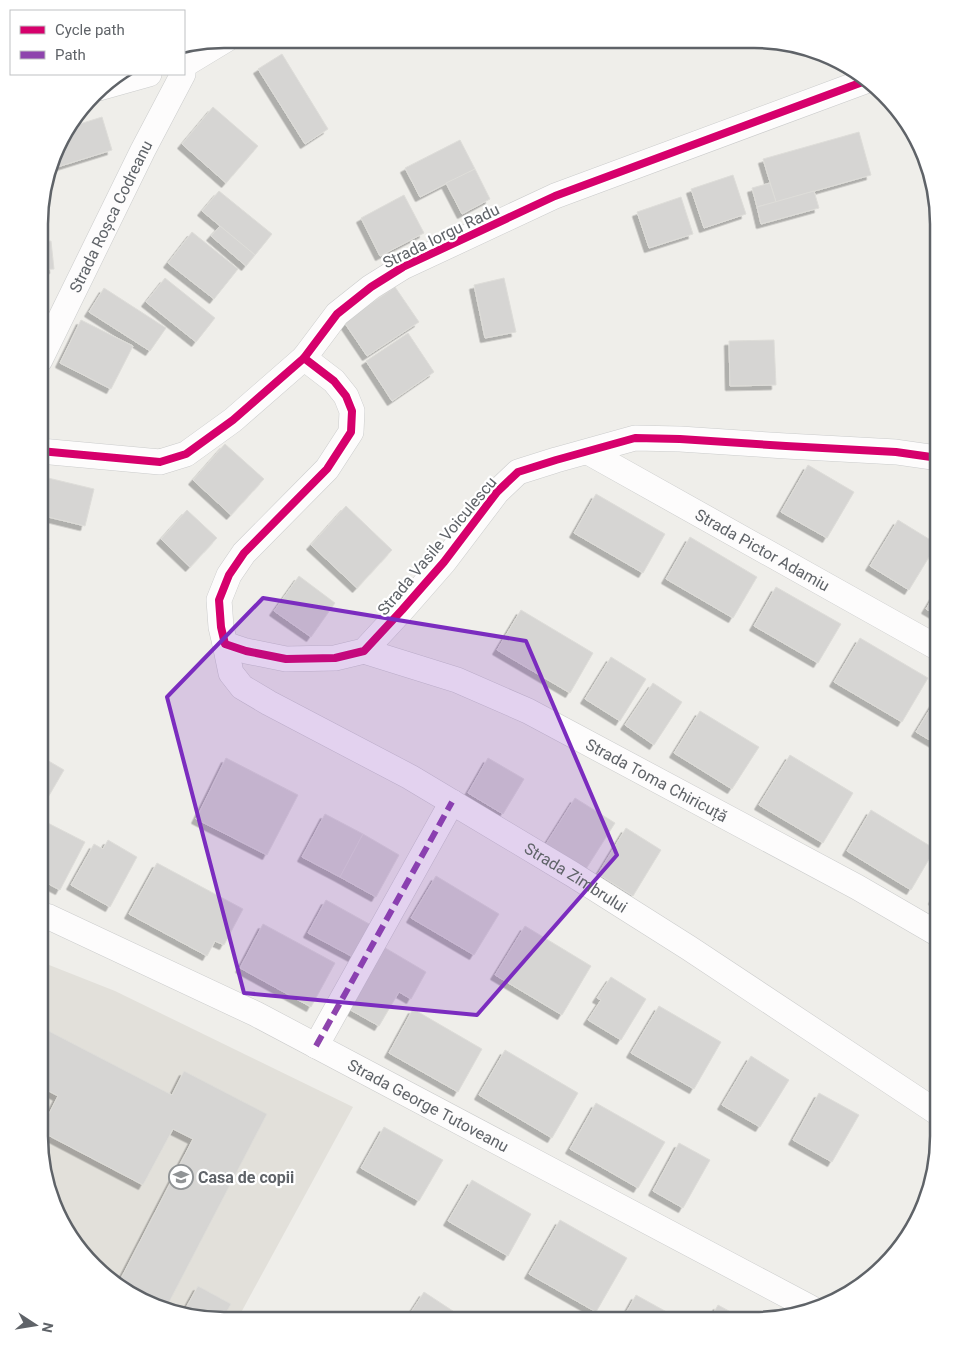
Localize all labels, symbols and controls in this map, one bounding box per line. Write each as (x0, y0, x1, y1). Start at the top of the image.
legend (10, 10, 185, 75)
text: Cycle path (55, 21, 125, 39)
text: Path (55, 46, 86, 64)
street label: Strada Roșca Codreanu (65, 137, 156, 296)
street label: Strada Iorgu Radu (380, 200, 502, 272)
street label: Strada Vasile Voiculescu (373, 473, 501, 619)
street label: Strada Pictor Adamiu (692, 505, 833, 595)
street label: Strada Toma Chiricuță (583, 734, 731, 826)
street label: Strada Zimbrului (521, 838, 631, 916)
street label: Strada George Tutoveanu (345, 1055, 512, 1156)
school or university icon: Casa de copii (168, 1164, 194, 1190)
place label: Casa de copii (198, 1168, 294, 1187)
north arrow (10, 1300, 60, 1350)
text: N (39, 1321, 57, 1334)

